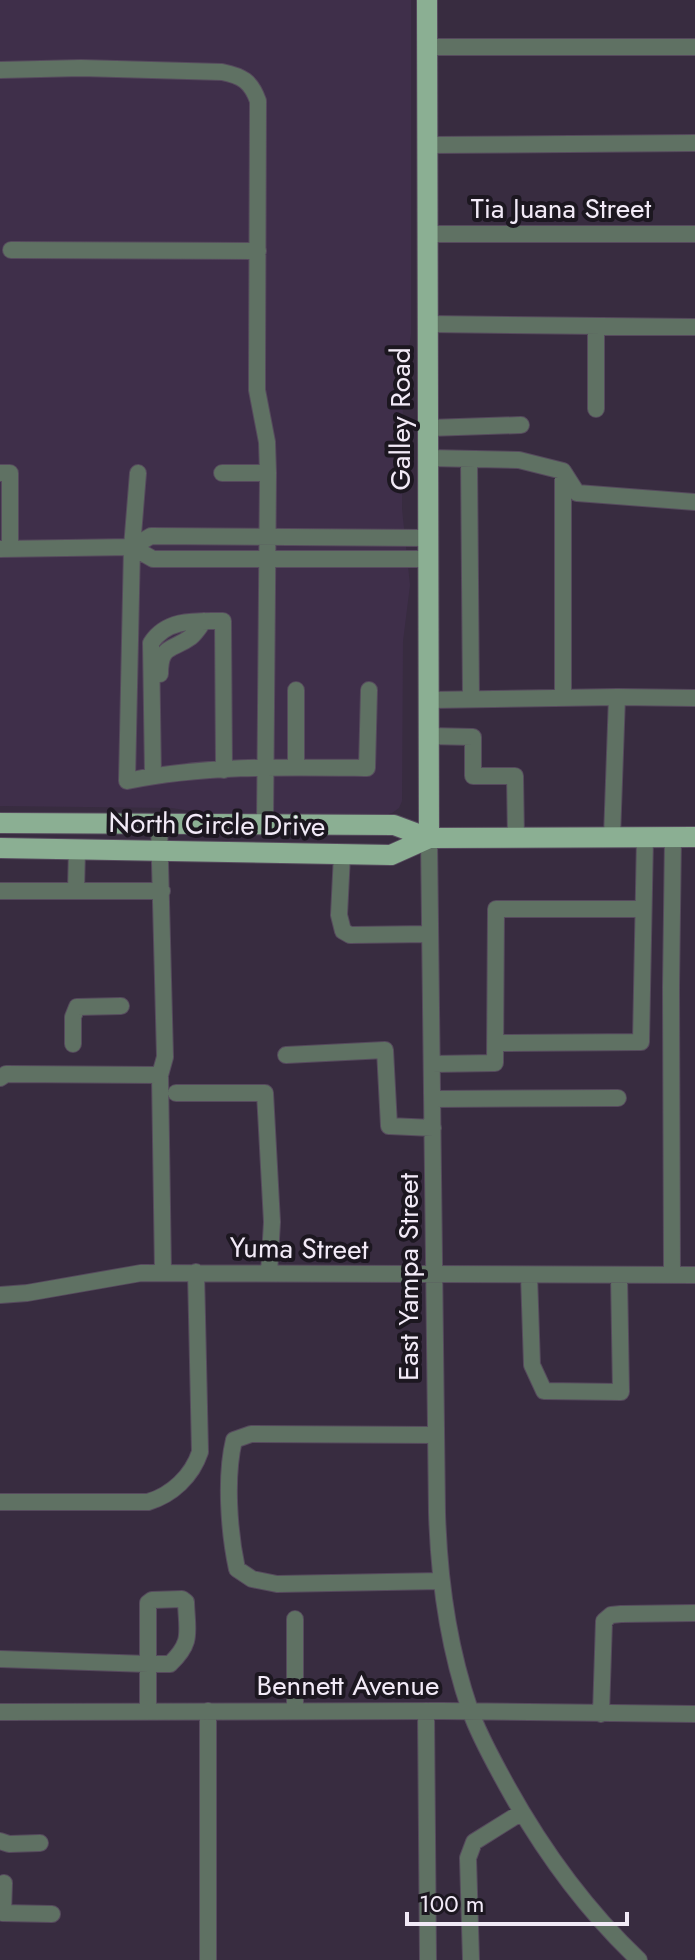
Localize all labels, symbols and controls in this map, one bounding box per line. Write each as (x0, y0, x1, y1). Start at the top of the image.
street label: Tia Juana Street (471, 188, 651, 229)
street label: Galley Road (380, 347, 421, 491)
street label: North Circle Drive (108, 802, 326, 847)
street label: East Yampa Street (388, 1173, 429, 1381)
street label: Yuma Street (229, 1227, 369, 1270)
street label: Bennett Avenue (257, 1665, 439, 1706)
scale bar (407, 1876, 627, 1926)
text: 100 m (419, 1886, 485, 1921)

